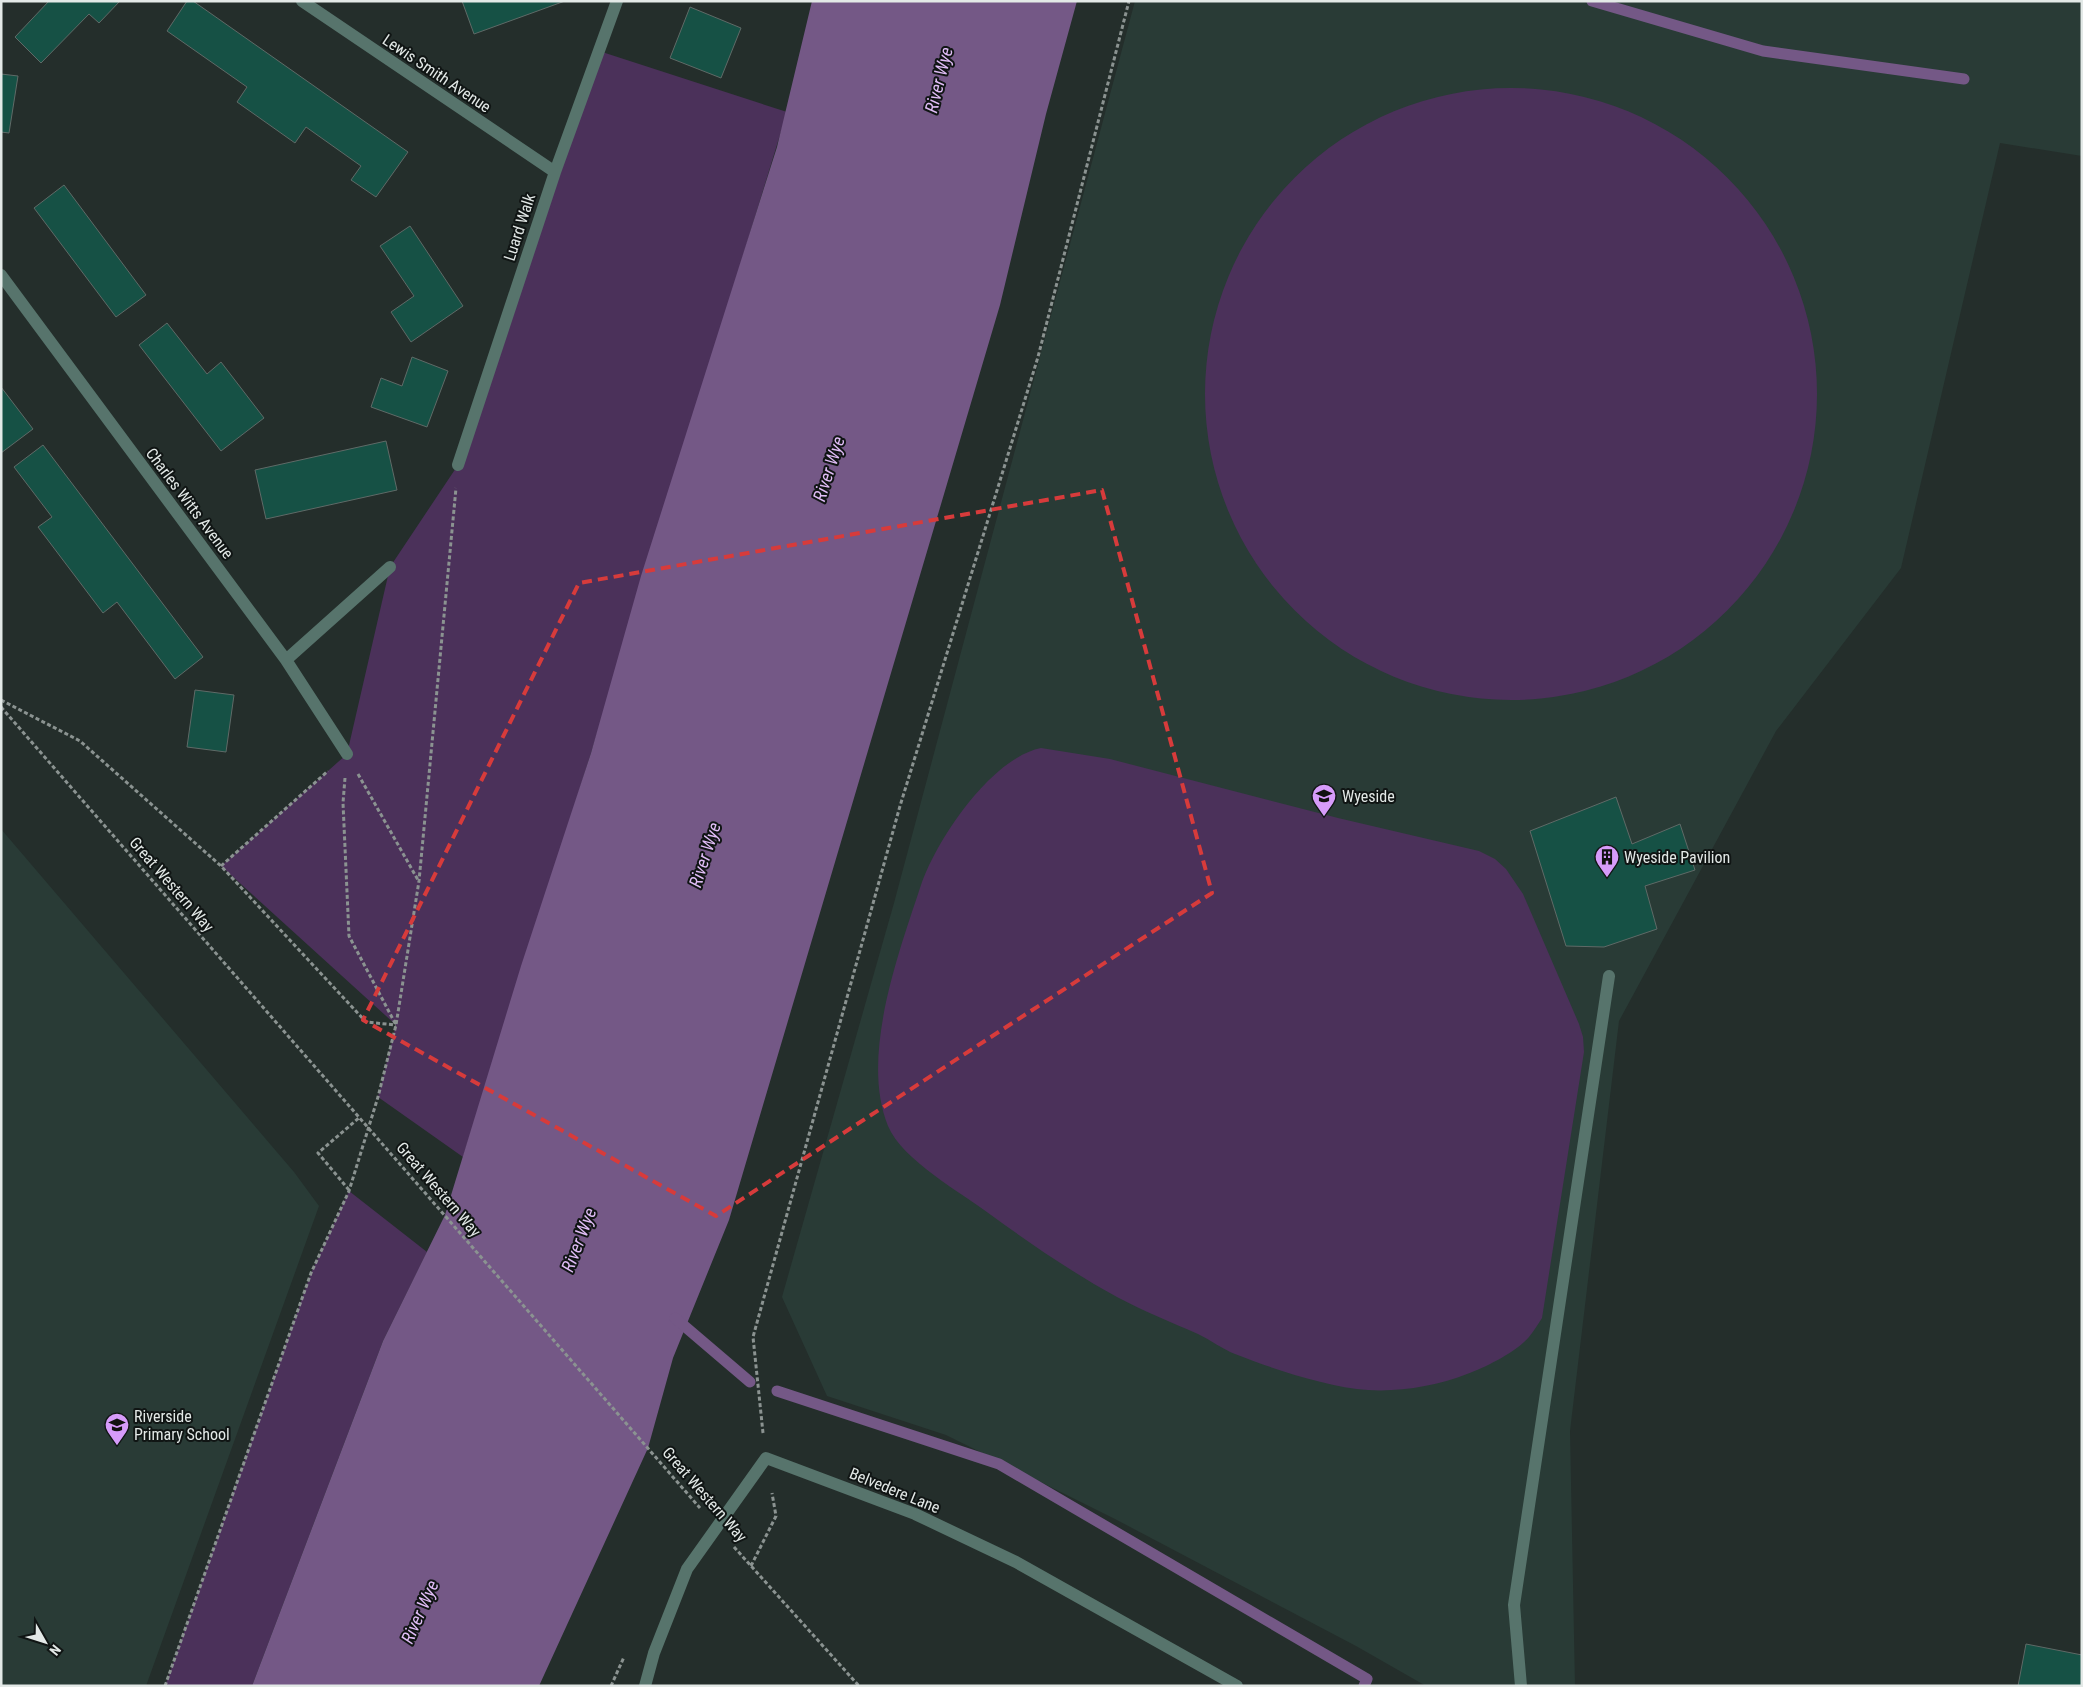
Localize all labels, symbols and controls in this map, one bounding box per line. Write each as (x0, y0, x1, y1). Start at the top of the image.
street label: Lewis Smith Avenue (379, 30, 494, 117)
water label: River Wye (920, 45, 957, 115)
street label: Luard Walk (500, 190, 539, 263)
water label: River Wye (808, 434, 849, 504)
street label: Charles Witts Avenue (142, 444, 237, 562)
school or university icon: Wyeside (1311, 783, 1337, 817)
place label: Wyeside (1342, 787, 1395, 806)
water label: River Wye (684, 820, 725, 890)
street label: Great Western Way (125, 833, 218, 936)
building icon: Wyeside Pavilion (1594, 844, 1620, 878)
place label: Wyeside Pavilion (1624, 848, 1730, 867)
street label: Great Western Way (392, 1138, 485, 1241)
water label: River Wye (557, 1205, 600, 1275)
place label: Riverside Primary School (134, 1407, 230, 1444)
school or university icon: Riverside Primary School (104, 1412, 130, 1446)
street label: Great Western Way (658, 1443, 751, 1546)
street label: Belvedere Lane (847, 1464, 943, 1517)
water label: River Wye (396, 1577, 443, 1647)
north arrow (20, 1617, 70, 1667)
text: N (46, 1642, 64, 1659)

